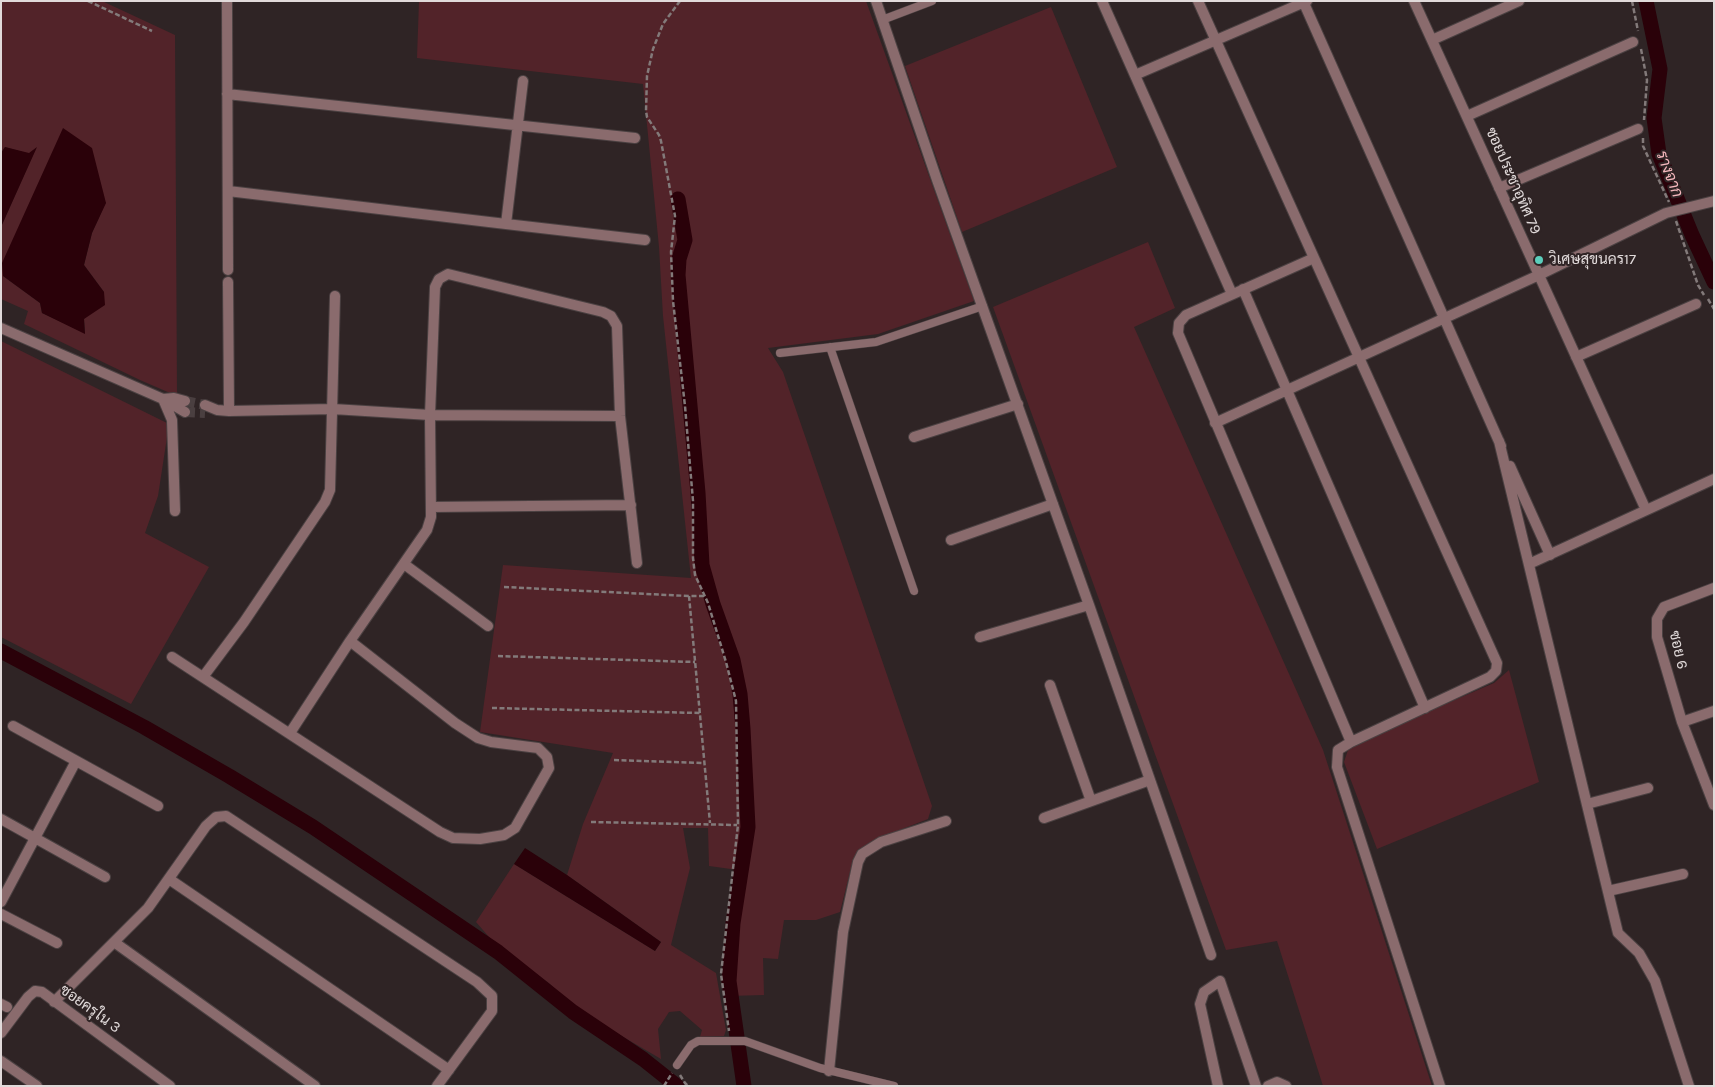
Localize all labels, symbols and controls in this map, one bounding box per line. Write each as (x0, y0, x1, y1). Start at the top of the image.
street label: ซอยประชาอุทิศ 79 (1481, 125, 1545, 237)
water label: รางจาก (1651, 148, 1687, 200)
place label: วิเศษสุขนคร17 (1549, 251, 1636, 269)
marker: วิเศษสุขนคร17 (1533, 254, 1545, 266)
street label: ซอย 6 (1665, 629, 1691, 671)
street label: ซอยครุใน 3 (56, 981, 124, 1037)

